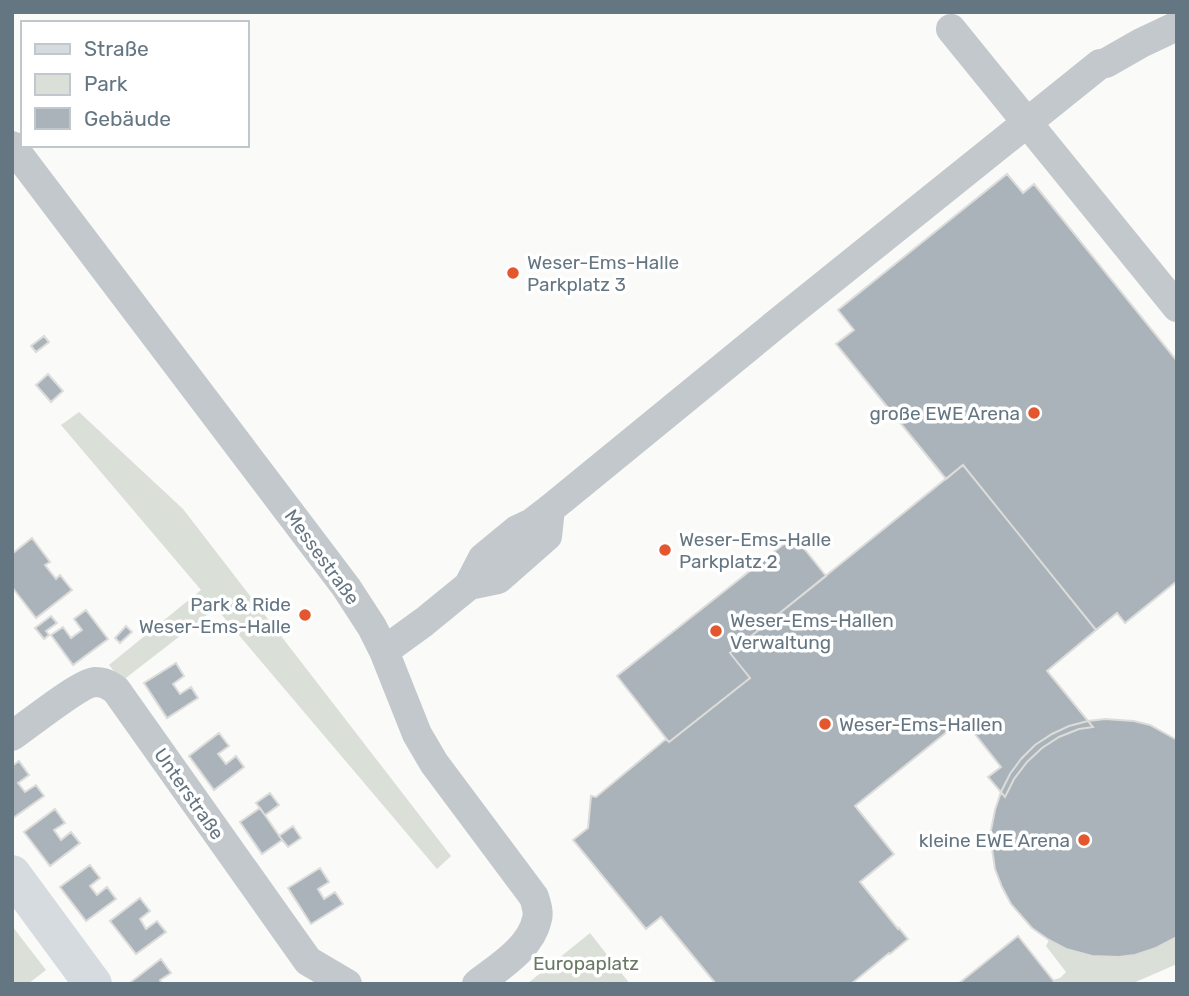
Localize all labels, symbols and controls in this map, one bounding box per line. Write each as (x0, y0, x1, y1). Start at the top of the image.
legend (21, 21, 248, 147)
text: Straße (84, 36, 149, 61)
text: Park (84, 71, 128, 96)
text: Gebäude (84, 106, 171, 131)
place label: Weser-Ems-Halle Parkplatz 3 (527, 251, 679, 296)
marker: Weser-Ems-Halle Parkplatz 3 (505, 265, 521, 281)
place label: große EWE Arena (869, 402, 1020, 425)
marker: große EWE Arena (1026, 405, 1042, 421)
street label: Messestraße (280, 505, 364, 609)
place label: Weser-Ems-Halle Parkplatz 2 (679, 528, 831, 573)
marker: Weser-Ems-Halle Parkplatz 2 (657, 542, 673, 558)
place label: Park & Ride Weser-Ems-Halle (139, 593, 291, 638)
marker: Park & Ride Weser-Ems-Halle (297, 607, 313, 623)
place label: Weser-Ems-Hallen Verwaltung (730, 609, 894, 654)
marker: Weser-Ems-Hallen Verwaltung (708, 623, 724, 639)
place label: Weser-Ems-Hallen (839, 713, 1003, 736)
marker: Weser-Ems-Hallen (817, 716, 833, 732)
street label: Unterstraße (149, 744, 229, 844)
place label: kleine EWE Arena (919, 829, 1070, 852)
marker: kleine EWE Arena (1076, 832, 1092, 848)
park label: Europaplatz (533, 952, 639, 975)

